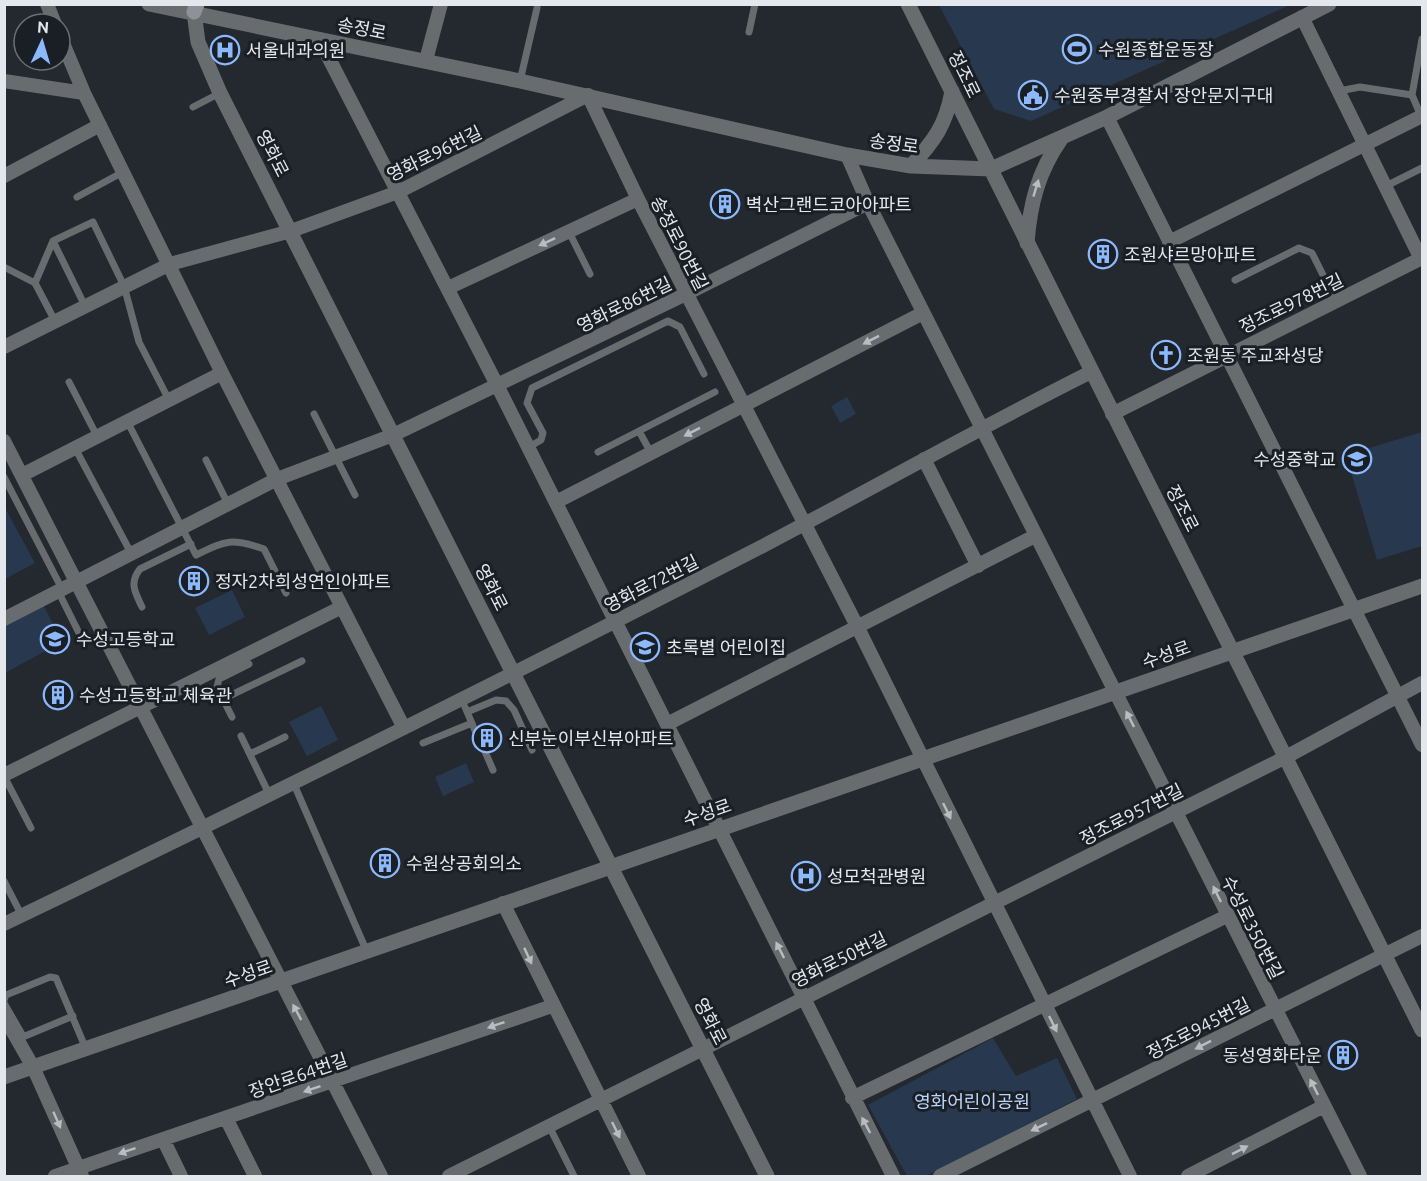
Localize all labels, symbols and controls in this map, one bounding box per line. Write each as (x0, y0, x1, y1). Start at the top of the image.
north arrow (12, 12, 72, 72)
street label: 송정로 (336, 13, 388, 43)
text: N (36, 18, 50, 36)
sports icon: 수원종합운동장 (1061, 33, 1093, 65)
hospital icon: 서울내과의원 (209, 34, 241, 66)
place label: 수원종합운동장 (1098, 39, 1214, 59)
place label: 서울내과의원 (246, 40, 345, 60)
street label: 정조로 (945, 47, 985, 101)
public building icon: 수원중부경찰서 장안문지구대 (1017, 79, 1049, 111)
place label: 수원중부경찰서 장안문지구대 (1054, 85, 1273, 105)
street label: 영화로96번길 (383, 121, 485, 185)
street label: 영화로 (253, 126, 293, 180)
street label: 송정로 (868, 130, 920, 156)
one-way arrow (1032, 179, 1041, 197)
building icon: 벽산그랜드코아아파트 (709, 188, 741, 220)
street label: 송정로90번길 (648, 193, 712, 293)
place label: 벽산그랜드코아아파트 (746, 194, 912, 214)
one-way arrow (538, 237, 555, 246)
building icon: 조원샤르망아파트 (1087, 238, 1119, 270)
place label: 조원샤르망아파트 (1124, 244, 1256, 264)
street label: 정조로978번길 (1236, 269, 1346, 337)
street label: 영화로86번길 (573, 272, 675, 336)
one-way arrow (863, 335, 880, 345)
church icon: 조원동 주교좌성당 (1150, 339, 1182, 371)
place label: 조원동 주교좌성당 (1187, 345, 1324, 365)
one-way arrow (683, 428, 700, 437)
school or university icon: 수성중학교 (1341, 443, 1373, 475)
place label: 수성중학교 (1253, 449, 1336, 469)
street label: 정조로 (1163, 481, 1203, 535)
street label: 영화로72번길 (601, 551, 701, 615)
street label: 영화로 (472, 560, 512, 614)
building icon: 정자2차희성연인아파트 (178, 565, 210, 597)
place label: 정자2차희성연인아파트 (215, 571, 391, 591)
school or university icon: 수성고등학교 (39, 623, 71, 655)
place label: 수성고등학교 (76, 629, 175, 649)
school or university icon: 초록별 어린이집 (629, 631, 661, 663)
street label: 수성로 (1139, 636, 1193, 672)
place label: 초록별 어린이집 (666, 637, 786, 657)
building icon: 수성고등학교 체육관 (42, 679, 74, 711)
place label: 수성고등학교 체육관 (79, 685, 233, 705)
one-way arrow (1125, 711, 1135, 728)
building icon: 신부눈이부신뷰아파트 (471, 722, 503, 754)
place label: 신부눈이부신뷰아파트 (508, 728, 674, 748)
street label: 정조로957번길 (1076, 779, 1186, 849)
street label: 수성로 (680, 794, 734, 830)
one-way arrow (942, 803, 952, 820)
building icon: 수원상공회의소 (369, 847, 401, 879)
place label: 수원상공회의소 (406, 853, 522, 873)
hospital icon: 성모척관병원 (790, 860, 822, 892)
place label: 성모척관병원 (827, 866, 926, 886)
street label: 수성로350번길 (1218, 872, 1288, 982)
one-way arrow (1212, 886, 1221, 903)
street label: 영화로50번길 (788, 927, 890, 991)
one-way arrow (775, 941, 785, 958)
one-way arrow (524, 947, 533, 964)
street label: 수성로 (221, 955, 275, 991)
street label: 정조로945번길 (1143, 993, 1253, 1063)
street label: 영화로 (691, 994, 731, 1048)
one-way arrow (292, 1003, 302, 1020)
one-way arrow (1048, 1015, 1057, 1032)
one-way arrow (487, 1020, 505, 1030)
building icon: 동성영화타운 (1327, 1039, 1359, 1071)
one-way arrow (1195, 1041, 1212, 1050)
place label: 동성영화타운 (1223, 1045, 1322, 1065)
street label: 장안로64번길 (246, 1049, 350, 1101)
one-way arrow (1309, 1078, 1319, 1095)
one-way arrow (303, 1084, 321, 1094)
park label: 영화어린이공원 (914, 1091, 1030, 1111)
one-way arrow (52, 1112, 61, 1129)
one-way arrow (861, 1116, 871, 1133)
one-way arrow (611, 1122, 621, 1139)
one-way arrow (1030, 1122, 1048, 1132)
one-way arrow (1232, 1145, 1249, 1154)
one-way arrow (118, 1147, 136, 1157)

